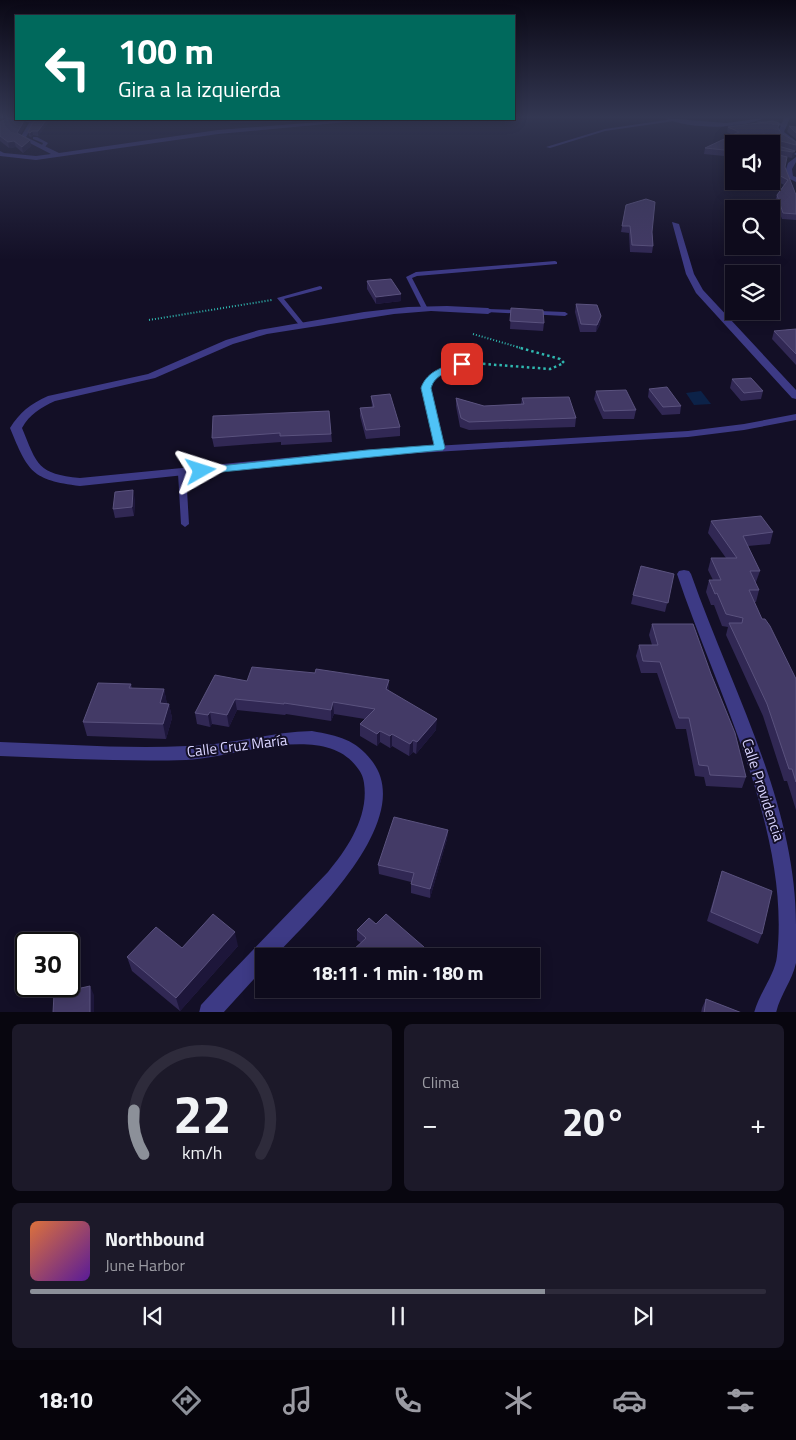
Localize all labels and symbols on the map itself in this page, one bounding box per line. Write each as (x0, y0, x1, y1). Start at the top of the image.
pin (441, 343, 483, 385)
position arrow (174, 444, 226, 496)
street label: Calle Cruz María (185, 728, 289, 763)
street label: Calle Providencia (736, 736, 791, 845)
speed limit sign: 30 (15, 932, 80, 997)

